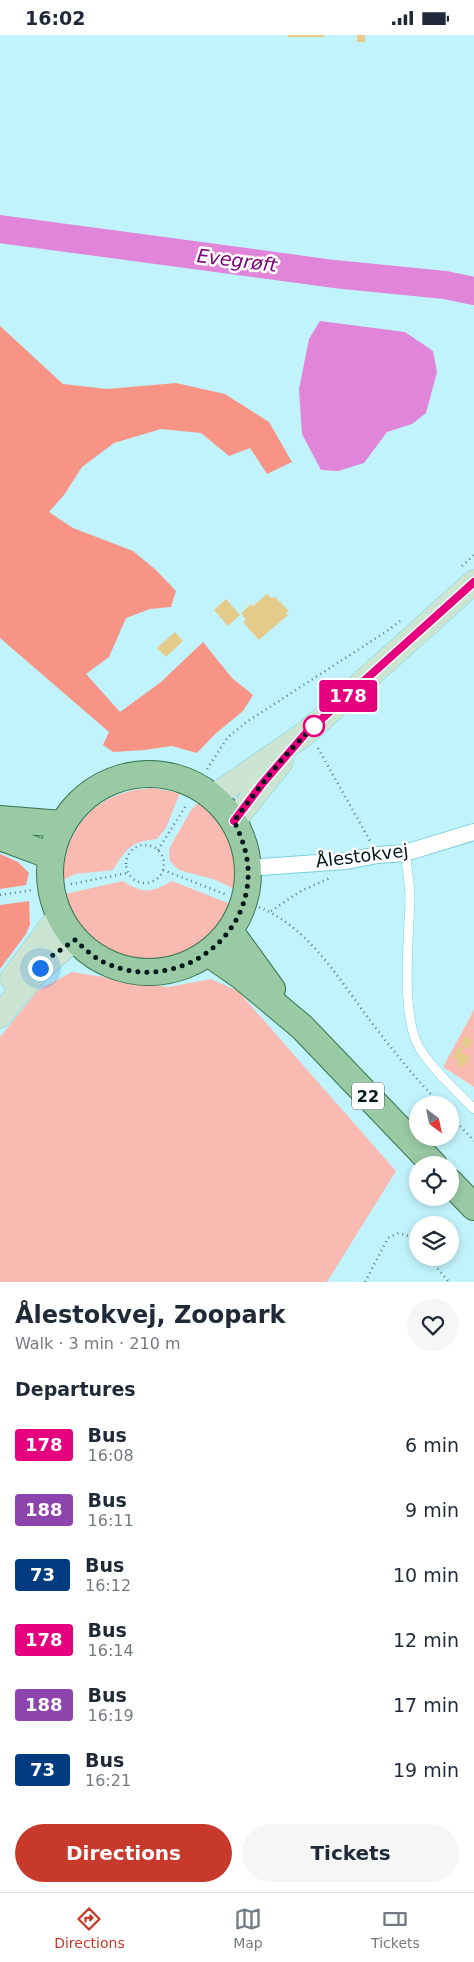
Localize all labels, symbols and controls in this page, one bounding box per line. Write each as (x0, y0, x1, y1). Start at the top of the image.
text: 16:02 (25, 7, 85, 29)
water label: Evegrøft (196, 244, 280, 276)
line badge: 178 (319, 680, 377, 712)
text: 178 (329, 685, 367, 706)
unlabelled marker (303, 715, 325, 737)
street label: Ålestokvej (315, 839, 409, 872)
your location (28, 956, 53, 981)
road number: 22 (352, 1083, 384, 1109)
north arrow (409, 1096, 459, 1146)
map controls (409, 1096, 459, 1266)
button: locate (409, 1156, 459, 1206)
button: layers (409, 1216, 459, 1266)
button: heart (407, 1299, 459, 1351)
text: Ålestokvej, Zoopark (15, 1301, 285, 1329)
text: Walk · 3 min · 210 m (15, 1334, 180, 1353)
text: Departures (15, 1378, 136, 1400)
text: Bus (88, 1424, 127, 1446)
text: 178 (25, 1434, 63, 1455)
text: 6 min (405, 1434, 459, 1456)
text: 16:08 (88, 1446, 134, 1465)
text: Bus (88, 1489, 127, 1511)
text: 188 (25, 1499, 63, 1520)
text: 9 min (405, 1499, 459, 1521)
text: 16:11 (88, 1511, 134, 1530)
text: Bus (85, 1554, 124, 1576)
text: 73 (30, 1564, 55, 1585)
text: 10 min (393, 1564, 459, 1586)
text: 16:12 (85, 1576, 131, 1595)
text: Bus (88, 1619, 127, 1641)
text: 178 (25, 1629, 63, 1650)
text: 12 min (393, 1629, 459, 1651)
text: 16:14 (88, 1641, 134, 1660)
text: Bus (88, 1684, 127, 1706)
text: 188 (25, 1694, 63, 1715)
text: 17 min (393, 1694, 459, 1716)
text: 16:19 (88, 1706, 134, 1725)
text: Bus (85, 1749, 124, 1771)
text: 73 (30, 1759, 55, 1780)
text: 19 min (393, 1759, 459, 1781)
text: 16:21 (85, 1771, 131, 1790)
button: Directions (15, 1824, 232, 1882)
button: Tickets (242, 1824, 459, 1882)
tab: Directions (54, 1905, 125, 1951)
tab: Map (233, 1905, 263, 1951)
tab: Tickets (371, 1905, 420, 1951)

